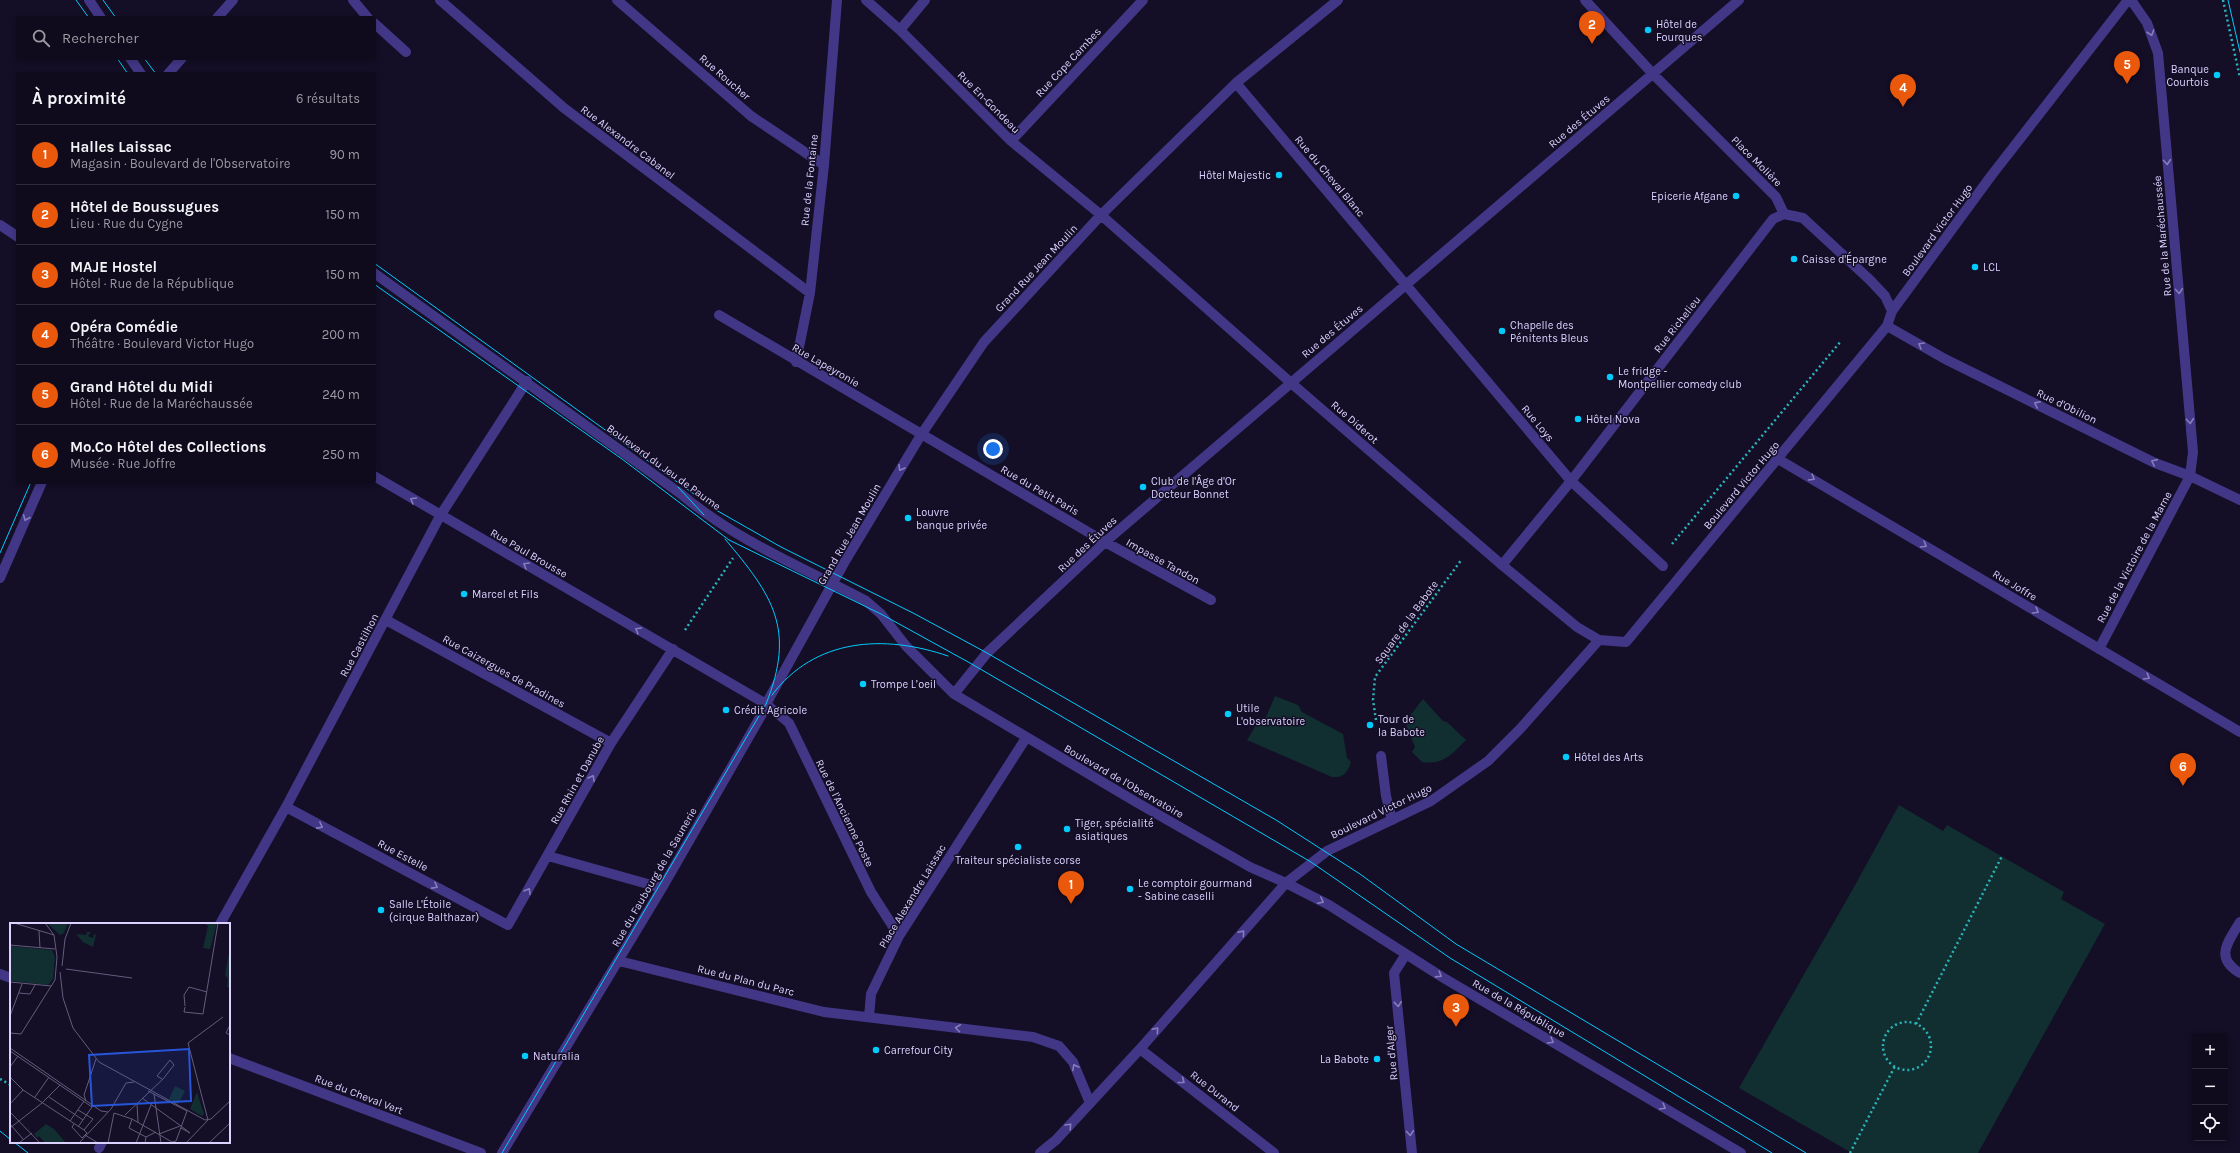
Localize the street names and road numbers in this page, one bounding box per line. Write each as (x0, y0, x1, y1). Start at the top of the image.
street label: Rue Cope Cambes (1033, 25, 1104, 100)
street label: Rue Roucher (697, 52, 753, 103)
street label: Rue En-Gondeau (955, 68, 1023, 136)
street label: Rue des Étuves (1545, 90, 1613, 151)
street label: Rue Alexandre Cabanel (578, 103, 677, 182)
street label: Rue de la Fontaine (798, 133, 821, 227)
street label: Rue du Cheval Blanc (1292, 133, 1368, 220)
street label: Place Molière (1729, 133, 1785, 190)
street label: Rue de la Maréchaussée (2151, 175, 2174, 297)
street label: Boulevard Victor Hugo (1900, 182, 1975, 279)
street label: Grand Rue Jean Moulin (992, 222, 1080, 315)
street label: Rue Richelieu (1651, 293, 1704, 355)
street label: Rue des Étuves (1298, 300, 1366, 361)
street label: Rue Lapeyronie (790, 341, 862, 390)
street label: Rue d'Obilion (2034, 386, 2099, 427)
street label: Rue Diderot (1328, 398, 1381, 446)
street label: Rue Loys (1519, 402, 1557, 444)
street label: Boulevard du Jeu de Paume (604, 422, 723, 513)
street label: Boulevard Victor Hugo (1701, 439, 1782, 532)
street label: Rue du Petit Paris (998, 463, 1082, 518)
street label: Grand Rue Jean Moulin (815, 481, 884, 587)
street label: Rue de la Victoire de la Marne (2094, 489, 2175, 625)
street label: Rue des Étuves (1054, 512, 1120, 575)
street label: Rue Paul Brousse (488, 526, 570, 581)
street label: Impasse Tandon (1124, 536, 1202, 587)
street label: Rue Joffre (1990, 567, 2040, 604)
street label: Square de la Babote (1372, 578, 1441, 666)
street label: Rue Castilhon (337, 611, 382, 679)
street label: Rue Caizergues de Pradines (440, 632, 567, 711)
street label: Rue Rhin et Danube (548, 734, 607, 827)
street label: Boulevard de l'Observatoire (1062, 742, 1186, 821)
street label: Rue de l'Ancienne Poste (813, 757, 876, 869)
street label: Boulevard Victor Hugo (1328, 781, 1434, 842)
street label: Rue du Faubourg de la Saunerie (609, 805, 700, 949)
street label: Rue Estelle (375, 837, 431, 874)
street label: Place Alexandre Laissac (876, 842, 949, 951)
street label: Rue du Plan du Parc (696, 962, 796, 999)
street label: Rue de la République (1470, 976, 1568, 1041)
street label: Rue d'Alger (1383, 1025, 1400, 1081)
street label: Rue Durand (1188, 1068, 1242, 1115)
street label: Rue du Cheval Vert (313, 1072, 405, 1117)

